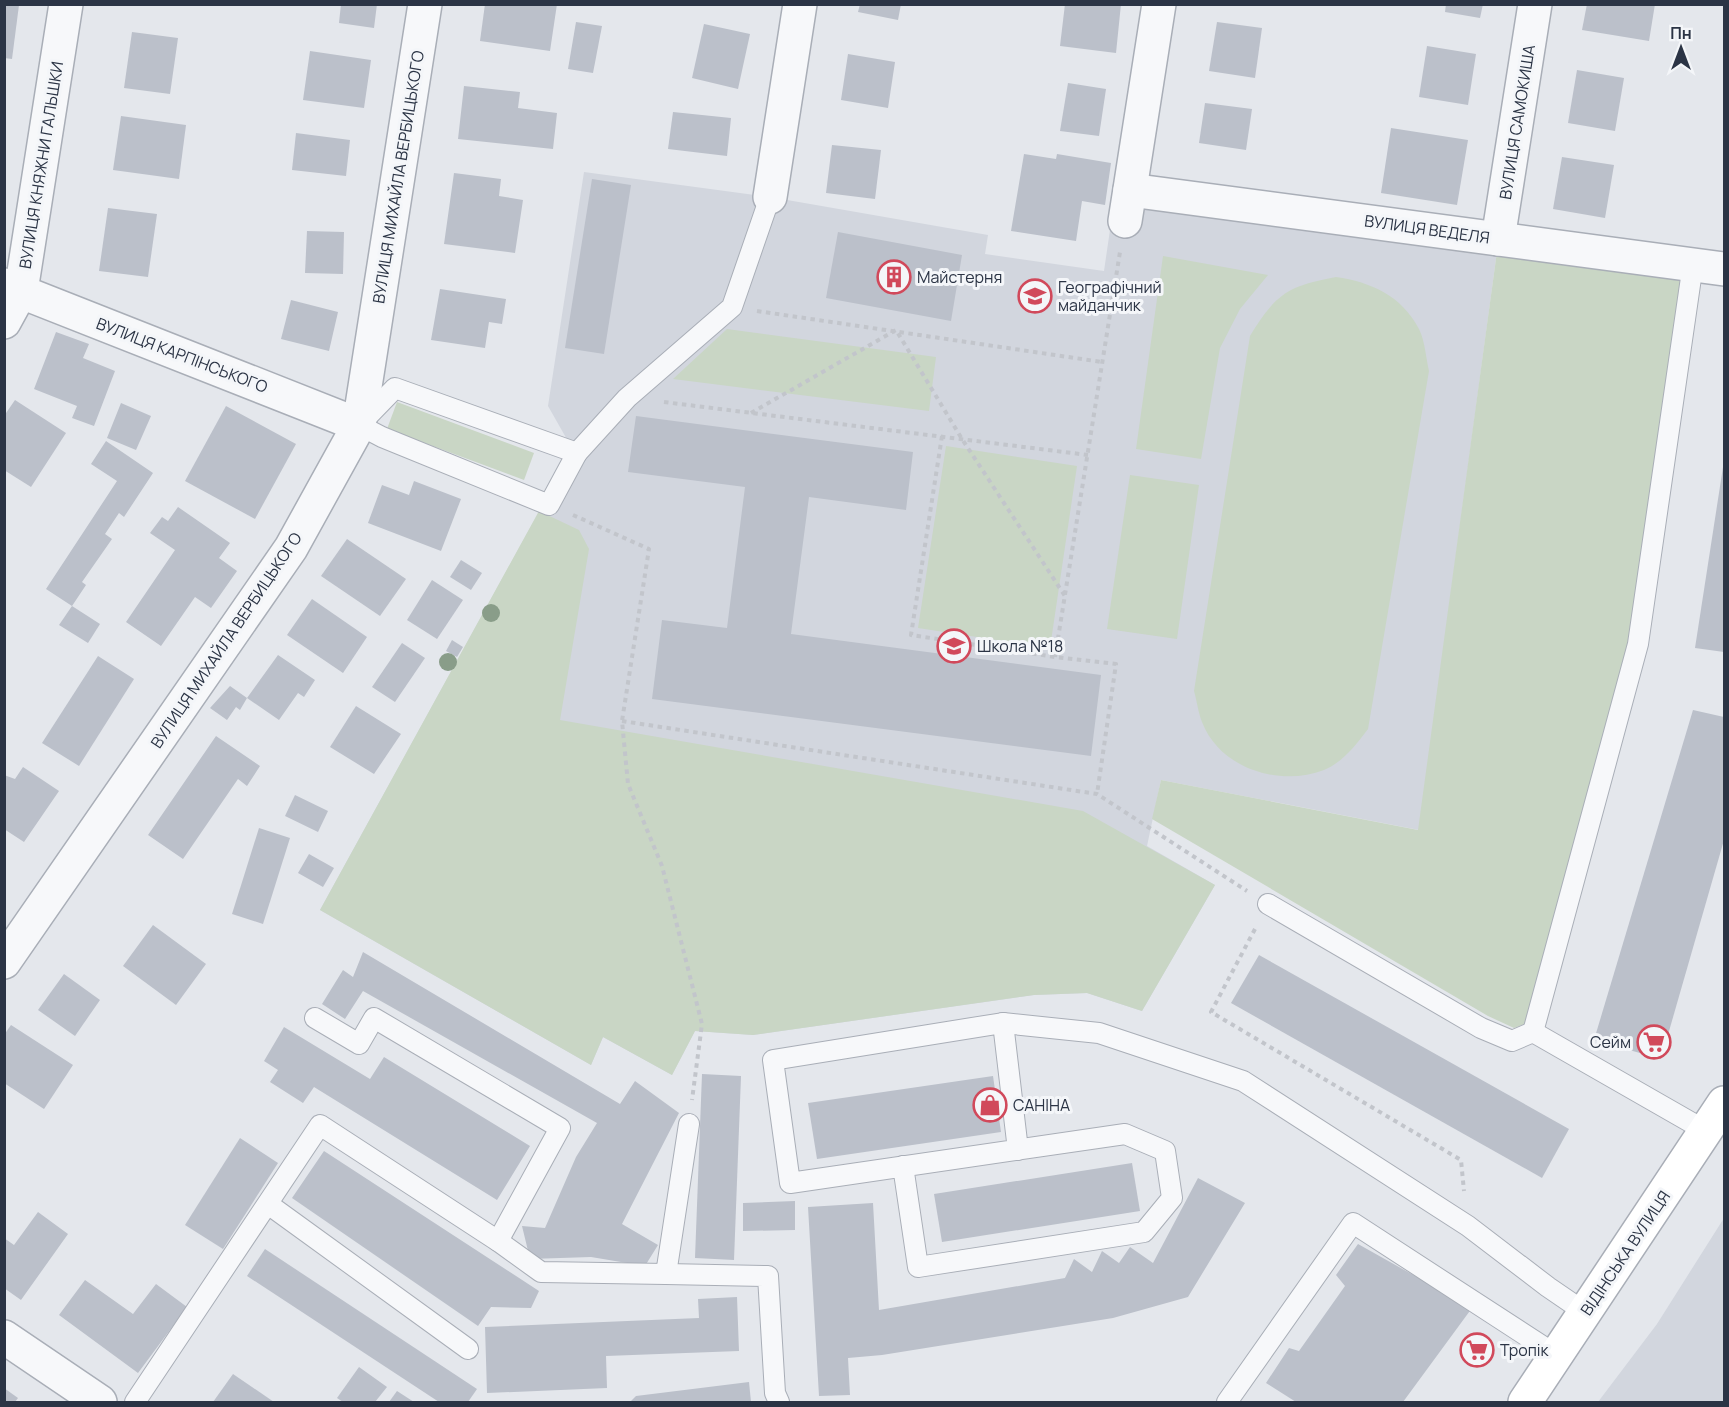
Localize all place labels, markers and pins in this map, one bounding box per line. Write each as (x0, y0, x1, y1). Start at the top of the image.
building icon: Майстерня (876, 259, 912, 295)
place label: Майстерня (917, 266, 1002, 288)
place label: Географічний майданчик (1058, 276, 1162, 316)
school or university icon: Географічний майданчик (1017, 278, 1053, 314)
school or university icon: Школа №18 (936, 628, 972, 664)
place label: Школа №18 (977, 635, 1063, 657)
supermarket icon: Сейм (1636, 1024, 1672, 1060)
place label: Сейм (1590, 1031, 1631, 1053)
shop icon: САНІНА (972, 1087, 1008, 1123)
place label: САНІНА (1013, 1094, 1070, 1116)
supermarket icon: Тропік (1459, 1332, 1495, 1368)
place label: Тропік (1500, 1339, 1550, 1361)

